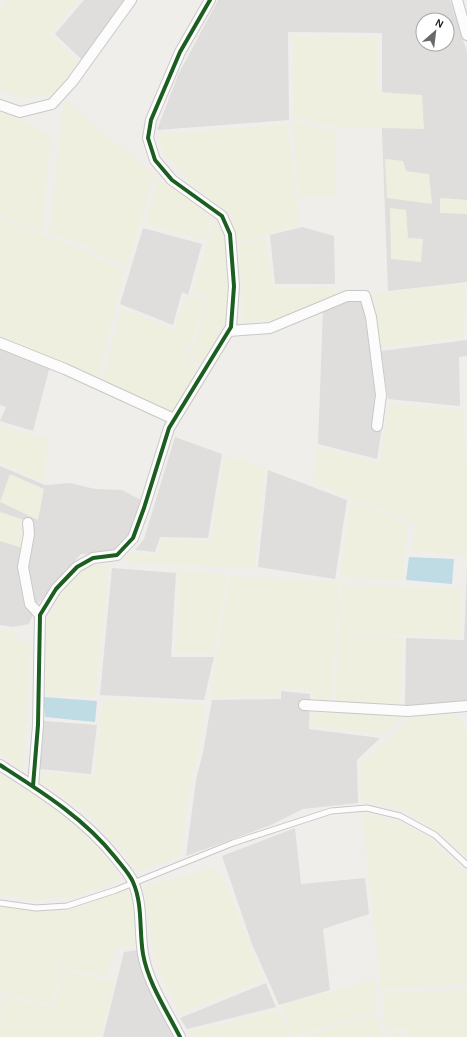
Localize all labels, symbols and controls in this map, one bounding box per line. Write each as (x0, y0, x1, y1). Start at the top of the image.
north arrow (415, 12, 455, 52)
text: N (433, 16, 446, 31)

